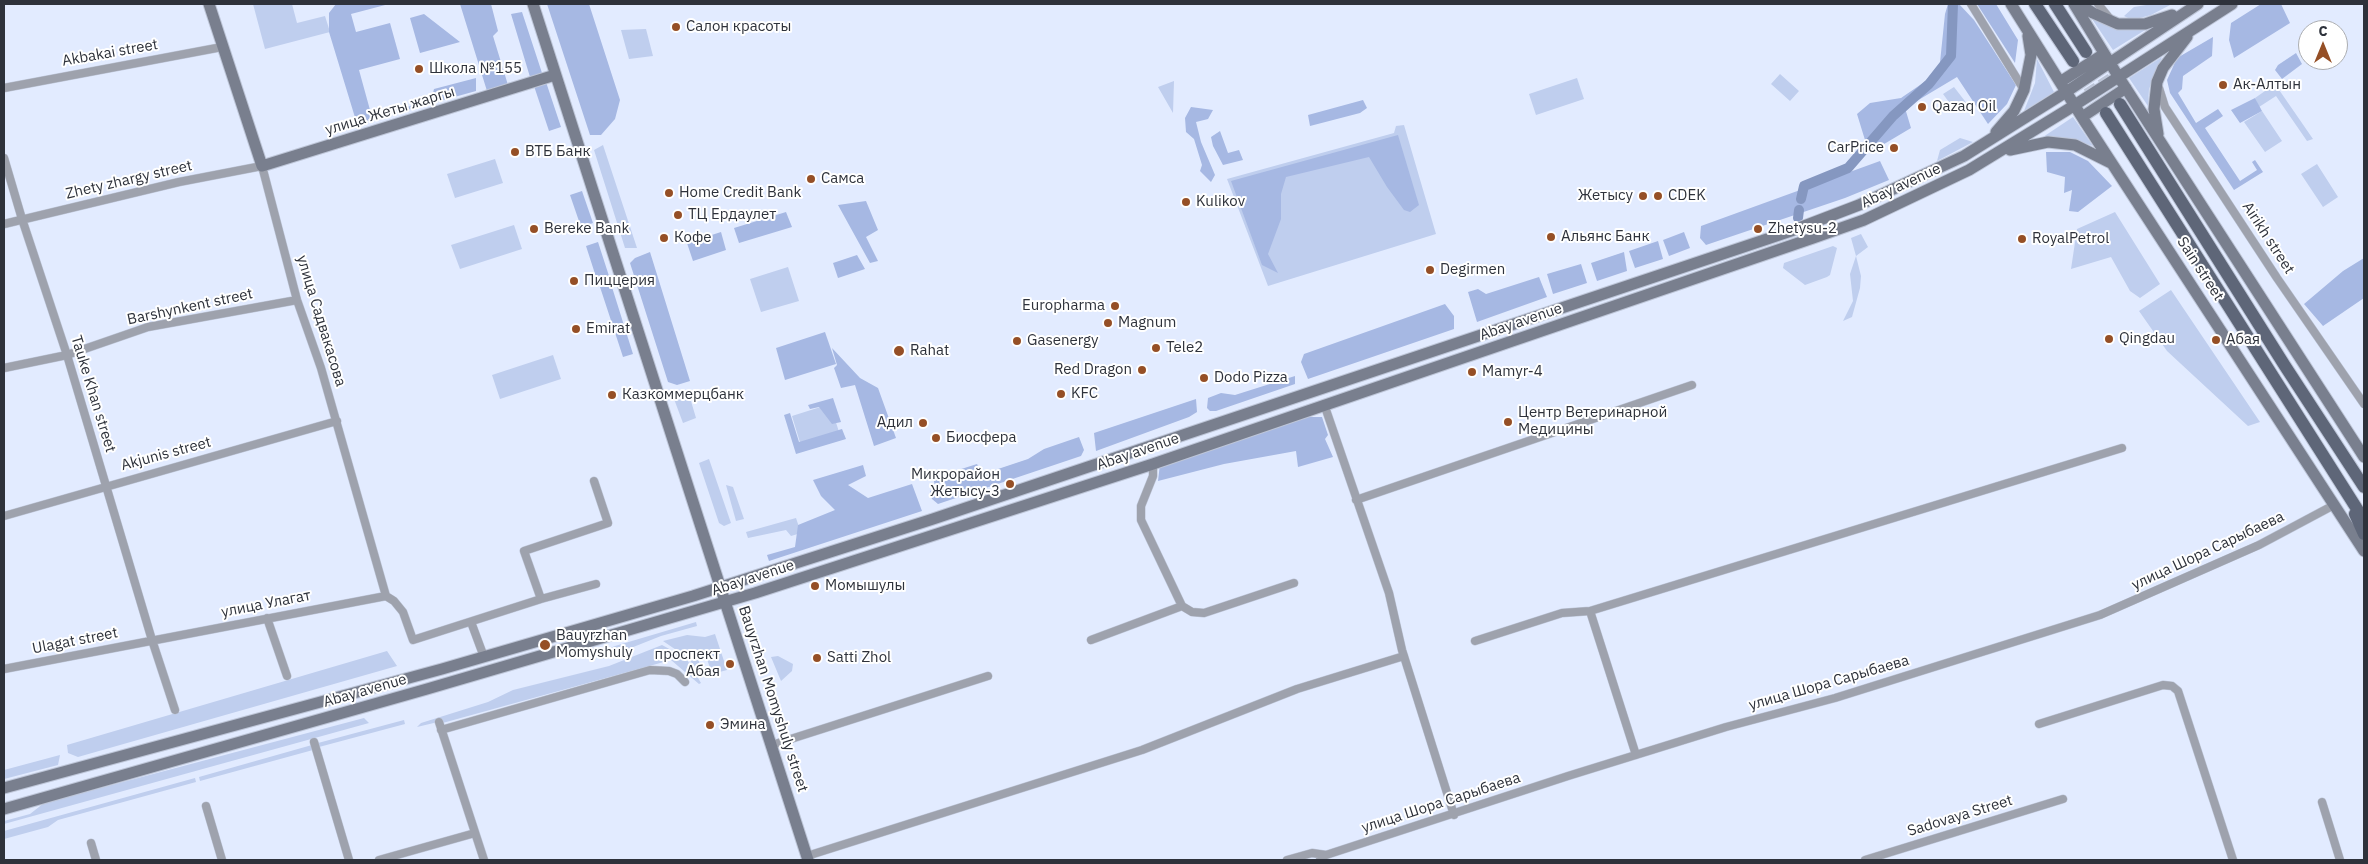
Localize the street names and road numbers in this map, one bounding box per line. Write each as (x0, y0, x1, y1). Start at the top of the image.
street label: Akbakai street (61, 36, 159, 70)
street label: улица Жеты жаргы (323, 83, 457, 139)
street label: Zhety zhargy street (64, 157, 194, 203)
street label: Abay avenue (1858, 160, 1944, 212)
street label: Airikh street (2238, 199, 2298, 277)
street label: Sain street (2173, 234, 2227, 304)
street label: улица Садвакасова (292, 253, 350, 389)
street label: Barshynkent street (126, 285, 254, 329)
street label: Abay avenue (1477, 300, 1565, 344)
street label: Tauke Khan street (67, 333, 119, 455)
street label: Abay avenue (1094, 430, 1182, 474)
street label: Akjunis street (119, 433, 213, 475)
street label: улица Шора Сарыбаева (2129, 508, 2287, 594)
street label: Abay avenue (709, 556, 797, 600)
street label: улица Улагат (220, 587, 312, 621)
street label: Bauyrzhan Momyshuly street (734, 604, 812, 794)
street label: Ulagat street (31, 624, 119, 658)
street label: улица Шора Сарыбаева (1747, 651, 1911, 715)
street label: Abay avenue (321, 671, 409, 711)
street label: улица Шора Сарыбаева (1359, 769, 1523, 837)
street label: Sadovaya Street (1905, 791, 2015, 841)

